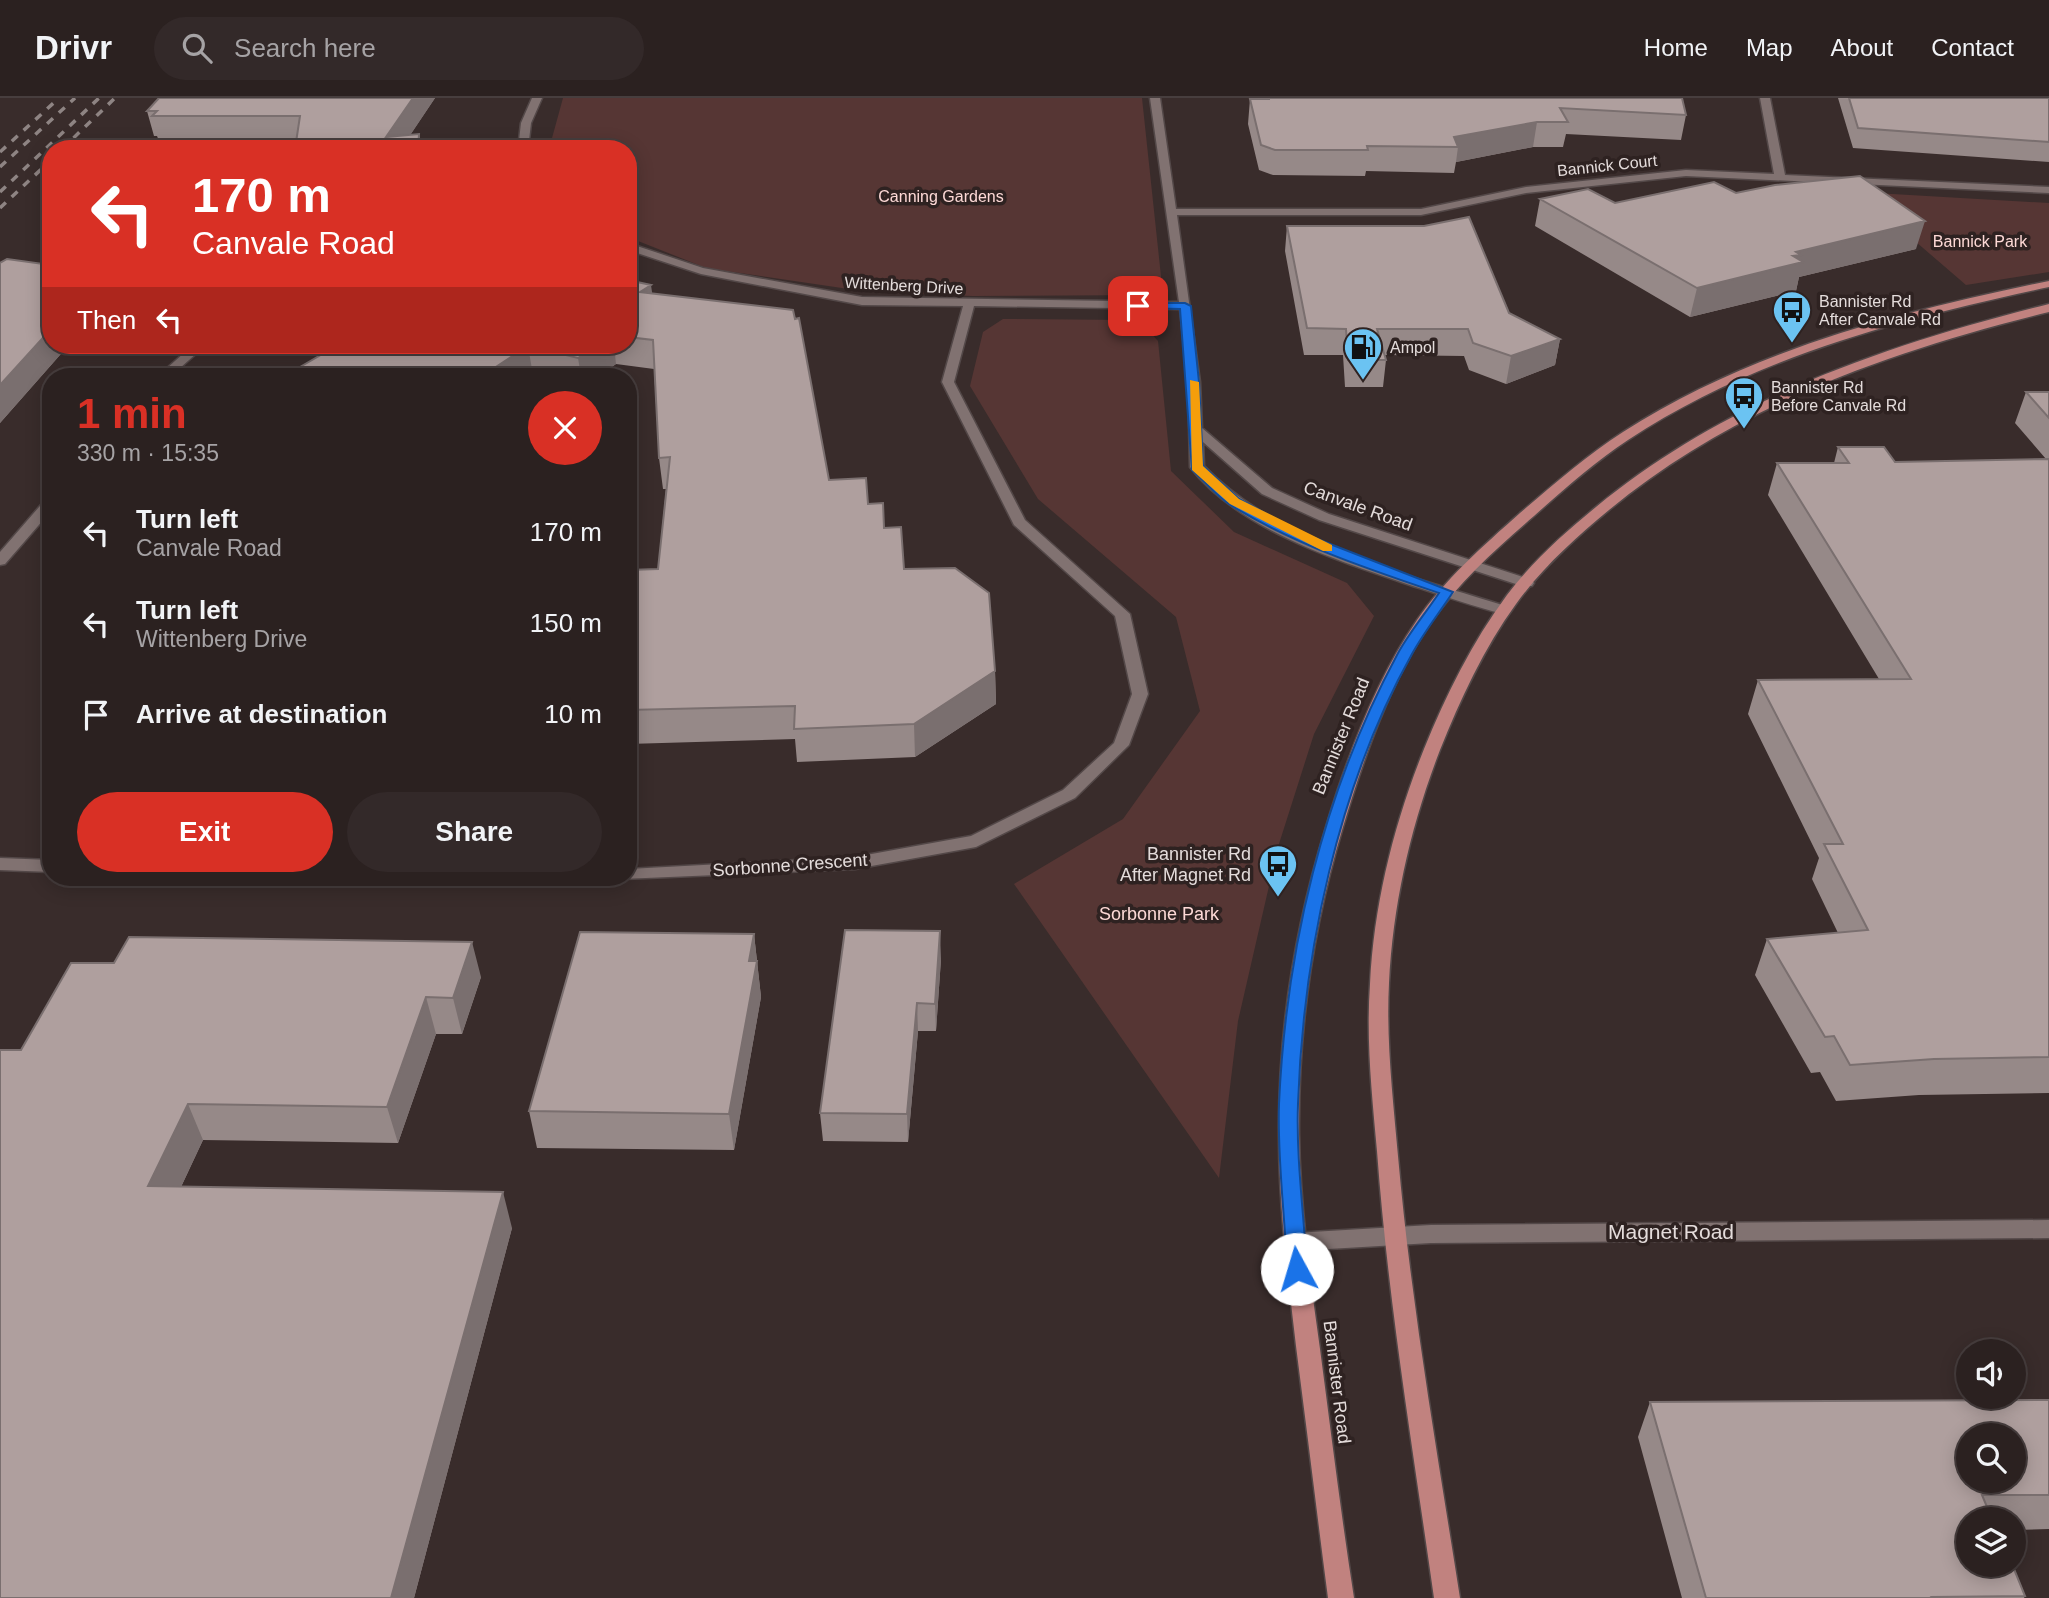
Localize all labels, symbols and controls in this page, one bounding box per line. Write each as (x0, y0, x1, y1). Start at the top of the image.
search box (154, 17, 644, 80)
text: Drivr (35, 29, 112, 66)
icon: search (178, 29, 216, 67)
text: Search here (234, 33, 376, 63)
text: Home (1644, 34, 1708, 61)
text: Map (1746, 34, 1793, 61)
text: About (1831, 34, 1893, 61)
text: Contact (1931, 34, 2014, 61)
street label: Bannick Court (1556, 152, 1658, 179)
icon: left (77, 168, 168, 259)
text: 170 m (192, 168, 331, 222)
park label: Canning Gardens (878, 188, 1004, 205)
text: Canvale Road (192, 225, 395, 261)
park label: Bannick Park (1933, 233, 2028, 250)
street label: Wittenberg Drive (844, 274, 964, 297)
pin (1108, 276, 1168, 336)
icon: arrive (1119, 287, 1157, 325)
bus stop icon: Bannister Rd After Canvale Rd (1771, 289, 1813, 344)
place label: Bannister Rd After Canvale Rd (1819, 293, 1941, 328)
icon: left (150, 301, 188, 339)
text: Then (77, 305, 136, 335)
fuel station icon: Ampol (1342, 326, 1384, 381)
place label: Ampol (1390, 339, 1435, 356)
bus stop icon: Bannister Rd Before Canvale Rd (1723, 375, 1765, 430)
place label: Bannister Rd Before Canvale Rd (1771, 379, 1906, 414)
text: 1 min (77, 390, 187, 437)
button: close (528, 391, 602, 465)
text: 330 m · 15:35 (77, 440, 219, 466)
street label: Canvale Road (1301, 477, 1415, 535)
text: Turn left (136, 504, 238, 534)
icon: left (77, 514, 115, 552)
text: 170 m (530, 517, 602, 547)
text: Canvale Road (136, 535, 282, 561)
text: Turn left (136, 595, 238, 625)
icon: left (77, 605, 115, 643)
text: 150 m (530, 608, 602, 638)
text: Wittenberg Drive (136, 626, 307, 652)
street label: Bannister Road (1308, 675, 1374, 797)
icon: arrive (77, 696, 115, 734)
text: Arrive at destination (136, 699, 387, 729)
text: 10 m (544, 699, 602, 729)
button: Exit (77, 792, 333, 872)
button: Share (347, 792, 602, 872)
bus stop icon: Bannister Rd After Magnet Rd (1257, 843, 1299, 898)
place label: Bannister Rd After Magnet Rd (1120, 844, 1251, 885)
street label: Sorbonne Crescent (712, 850, 868, 880)
park label: Sorbonne Park (1099, 904, 1220, 924)
street label: Magnet Road (1608, 1220, 1734, 1243)
position arrow (1260, 1232, 1334, 1306)
street label: Bannister Road (1320, 1319, 1354, 1445)
map controls (1956, 1339, 2026, 1577)
button: sound (1956, 1339, 2026, 1409)
button: search (1956, 1423, 2026, 1493)
button: layers (1956, 1507, 2026, 1577)

